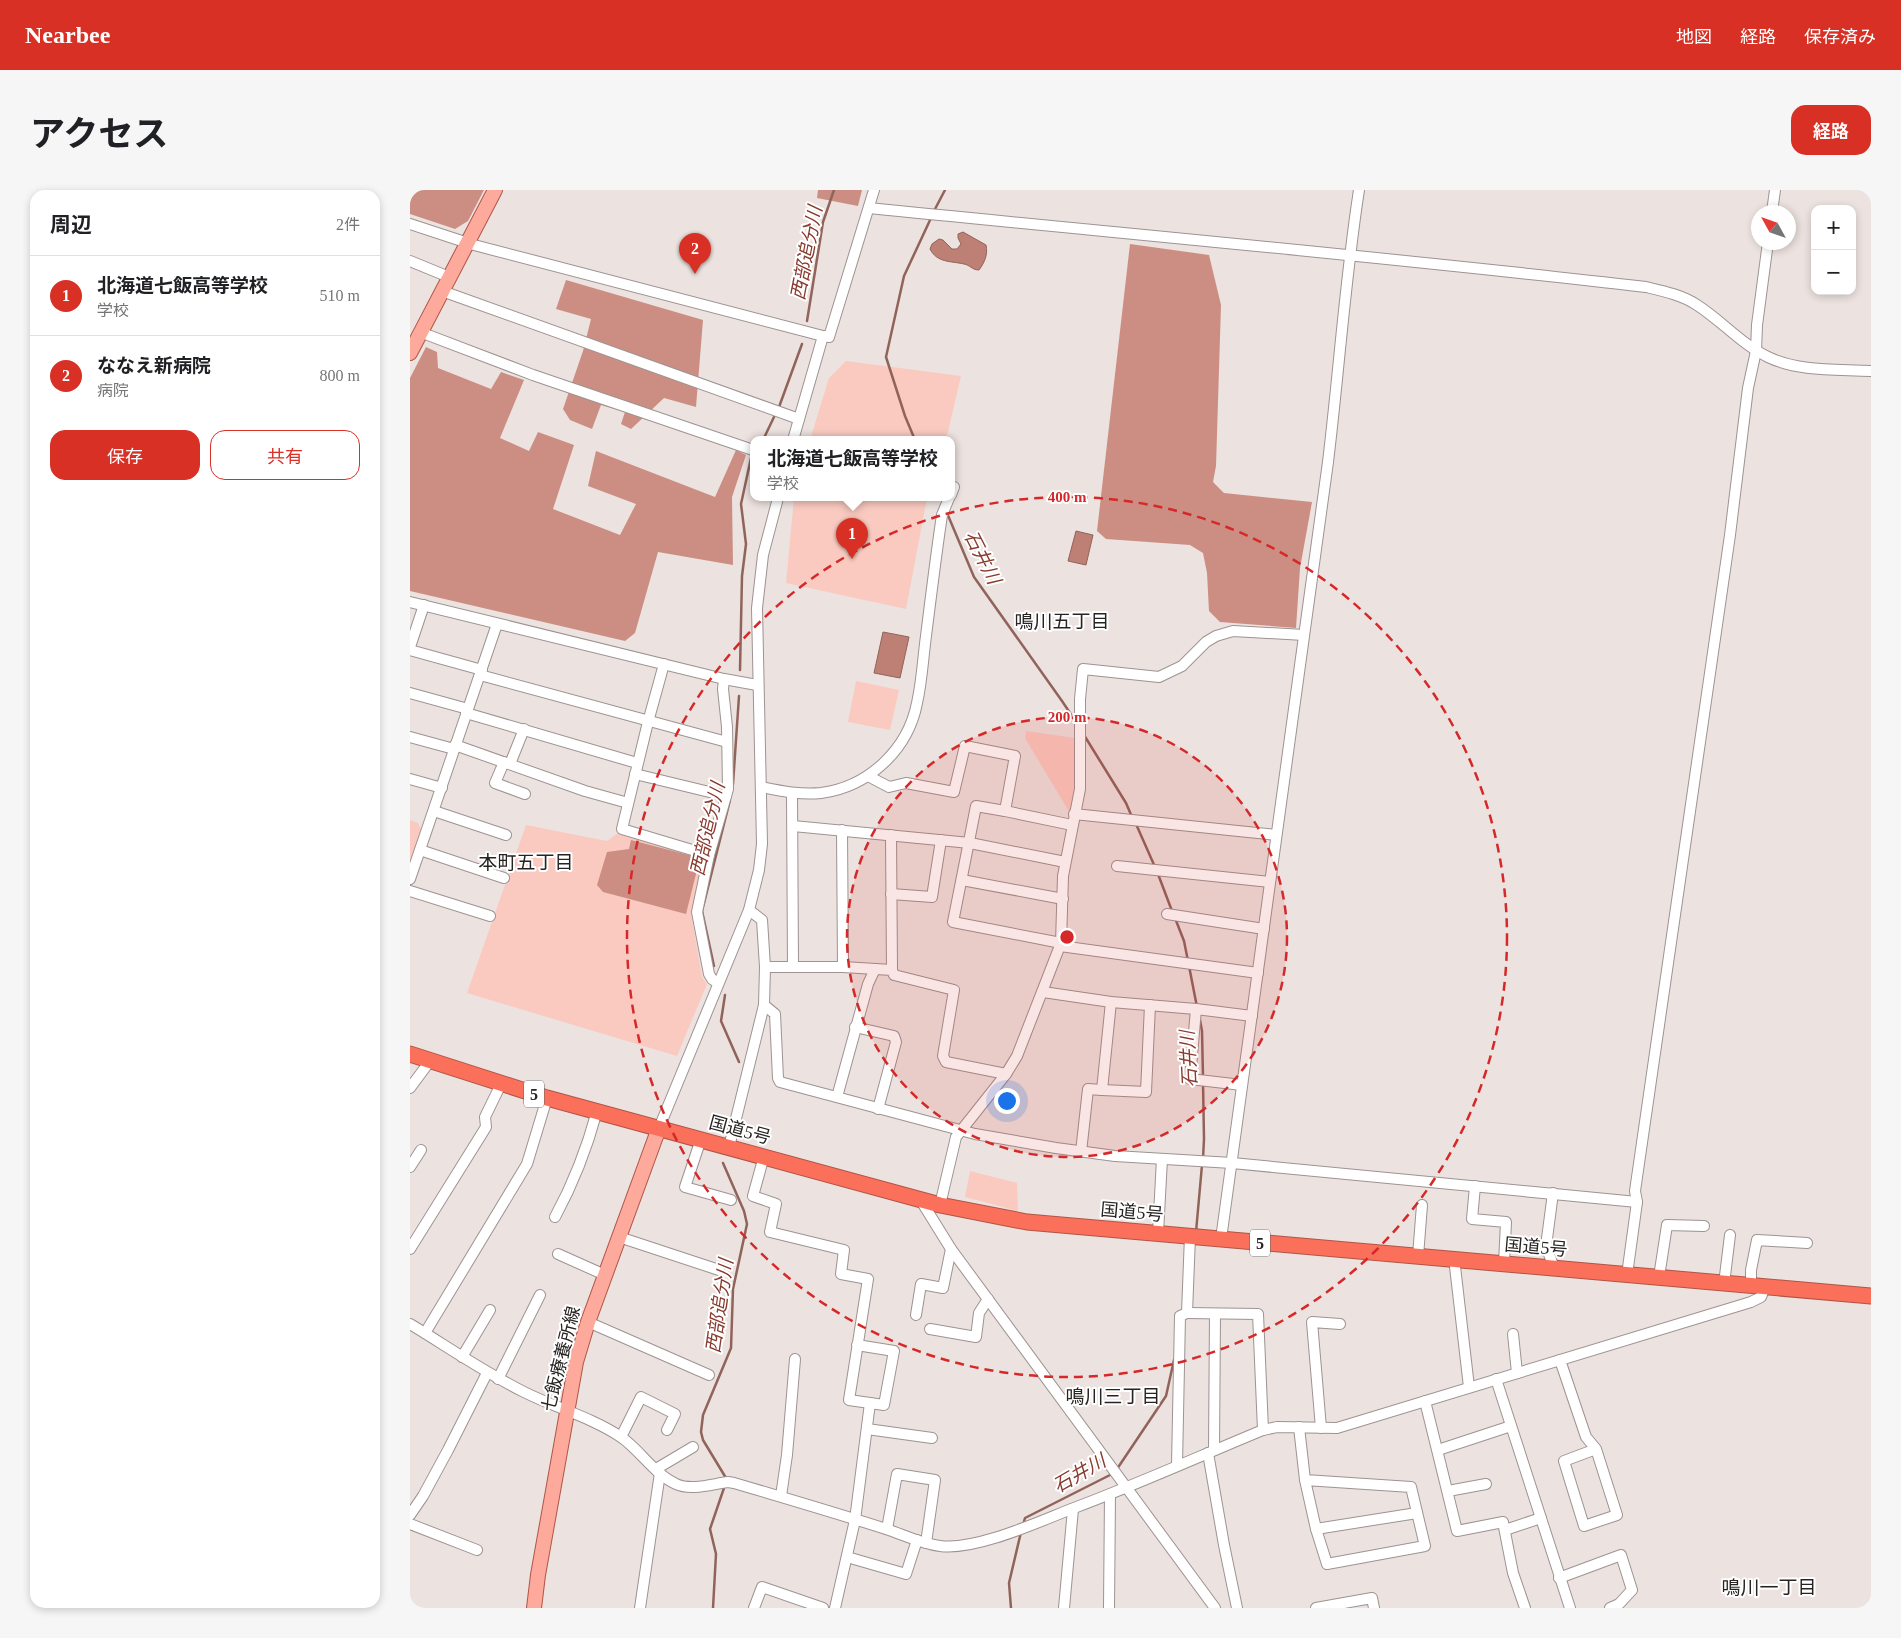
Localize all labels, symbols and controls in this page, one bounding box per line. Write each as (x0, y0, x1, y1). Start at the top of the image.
text: Nearbee (25, 22, 110, 48)
text: 地図 (1676, 27, 1712, 47)
text: 経路 (1740, 27, 1776, 47)
text: 保存済み (1804, 27, 1876, 47)
button: 経路 (1791, 105, 1871, 155)
text: アクセス (30, 115, 168, 154)
water label: 西部追分川 (787, 203, 826, 302)
north arrow (1751, 205, 1796, 250)
map controls (1811, 205, 1856, 295)
button: + (1811, 205, 1856, 250)
text: 周辺 (50, 213, 92, 237)
text: 2件 (336, 216, 360, 233)
pin: 2 (679, 233, 711, 274)
button: − (1811, 250, 1856, 295)
text: 北海道七飯高等学校 (97, 275, 268, 296)
text: 1 (62, 287, 70, 304)
text: 510 m (320, 287, 360, 304)
text: 学校 (97, 302, 129, 319)
text: ななえ新病院 (97, 355, 211, 376)
text: 2 (62, 367, 70, 384)
text: 800 m (320, 367, 360, 384)
text: 病院 (97, 382, 129, 399)
button: 保存 (50, 430, 200, 480)
button: 共有 (210, 430, 360, 480)
popup (750, 436, 955, 501)
text: 北海道七飯高等学校 (767, 448, 938, 469)
text: 学校 (767, 475, 799, 492)
text: 400 m (1048, 489, 1087, 505)
pin: 1 (836, 518, 868, 559)
water label: 石井川 (960, 527, 1006, 589)
district label: 鳴川五丁目 (1014, 611, 1110, 632)
text: 200 m (1048, 709, 1087, 725)
water label: 西部追分川 (687, 779, 729, 878)
district label: 本町五丁目 (478, 852, 574, 873)
centre of rings (1058, 928, 1076, 946)
water label: 石井川 (1176, 1028, 1200, 1088)
road number: 5 (524, 1081, 544, 1108)
your location (994, 1088, 1020, 1114)
street label: 国道5号 (707, 1112, 773, 1148)
street label: 国道5号 (1100, 1199, 1164, 1225)
road number: 5 (1250, 1230, 1270, 1256)
street label: 国道5号 (1504, 1234, 1568, 1260)
water label: 西部追分川 (702, 1256, 737, 1355)
street label: 七飯療養所線 (538, 1304, 584, 1414)
district label: 鳴川三丁目 (1065, 1386, 1161, 1407)
water label: 石井川 (1049, 1449, 1111, 1497)
district label: 鳴川一丁目 (1721, 1577, 1817, 1598)

